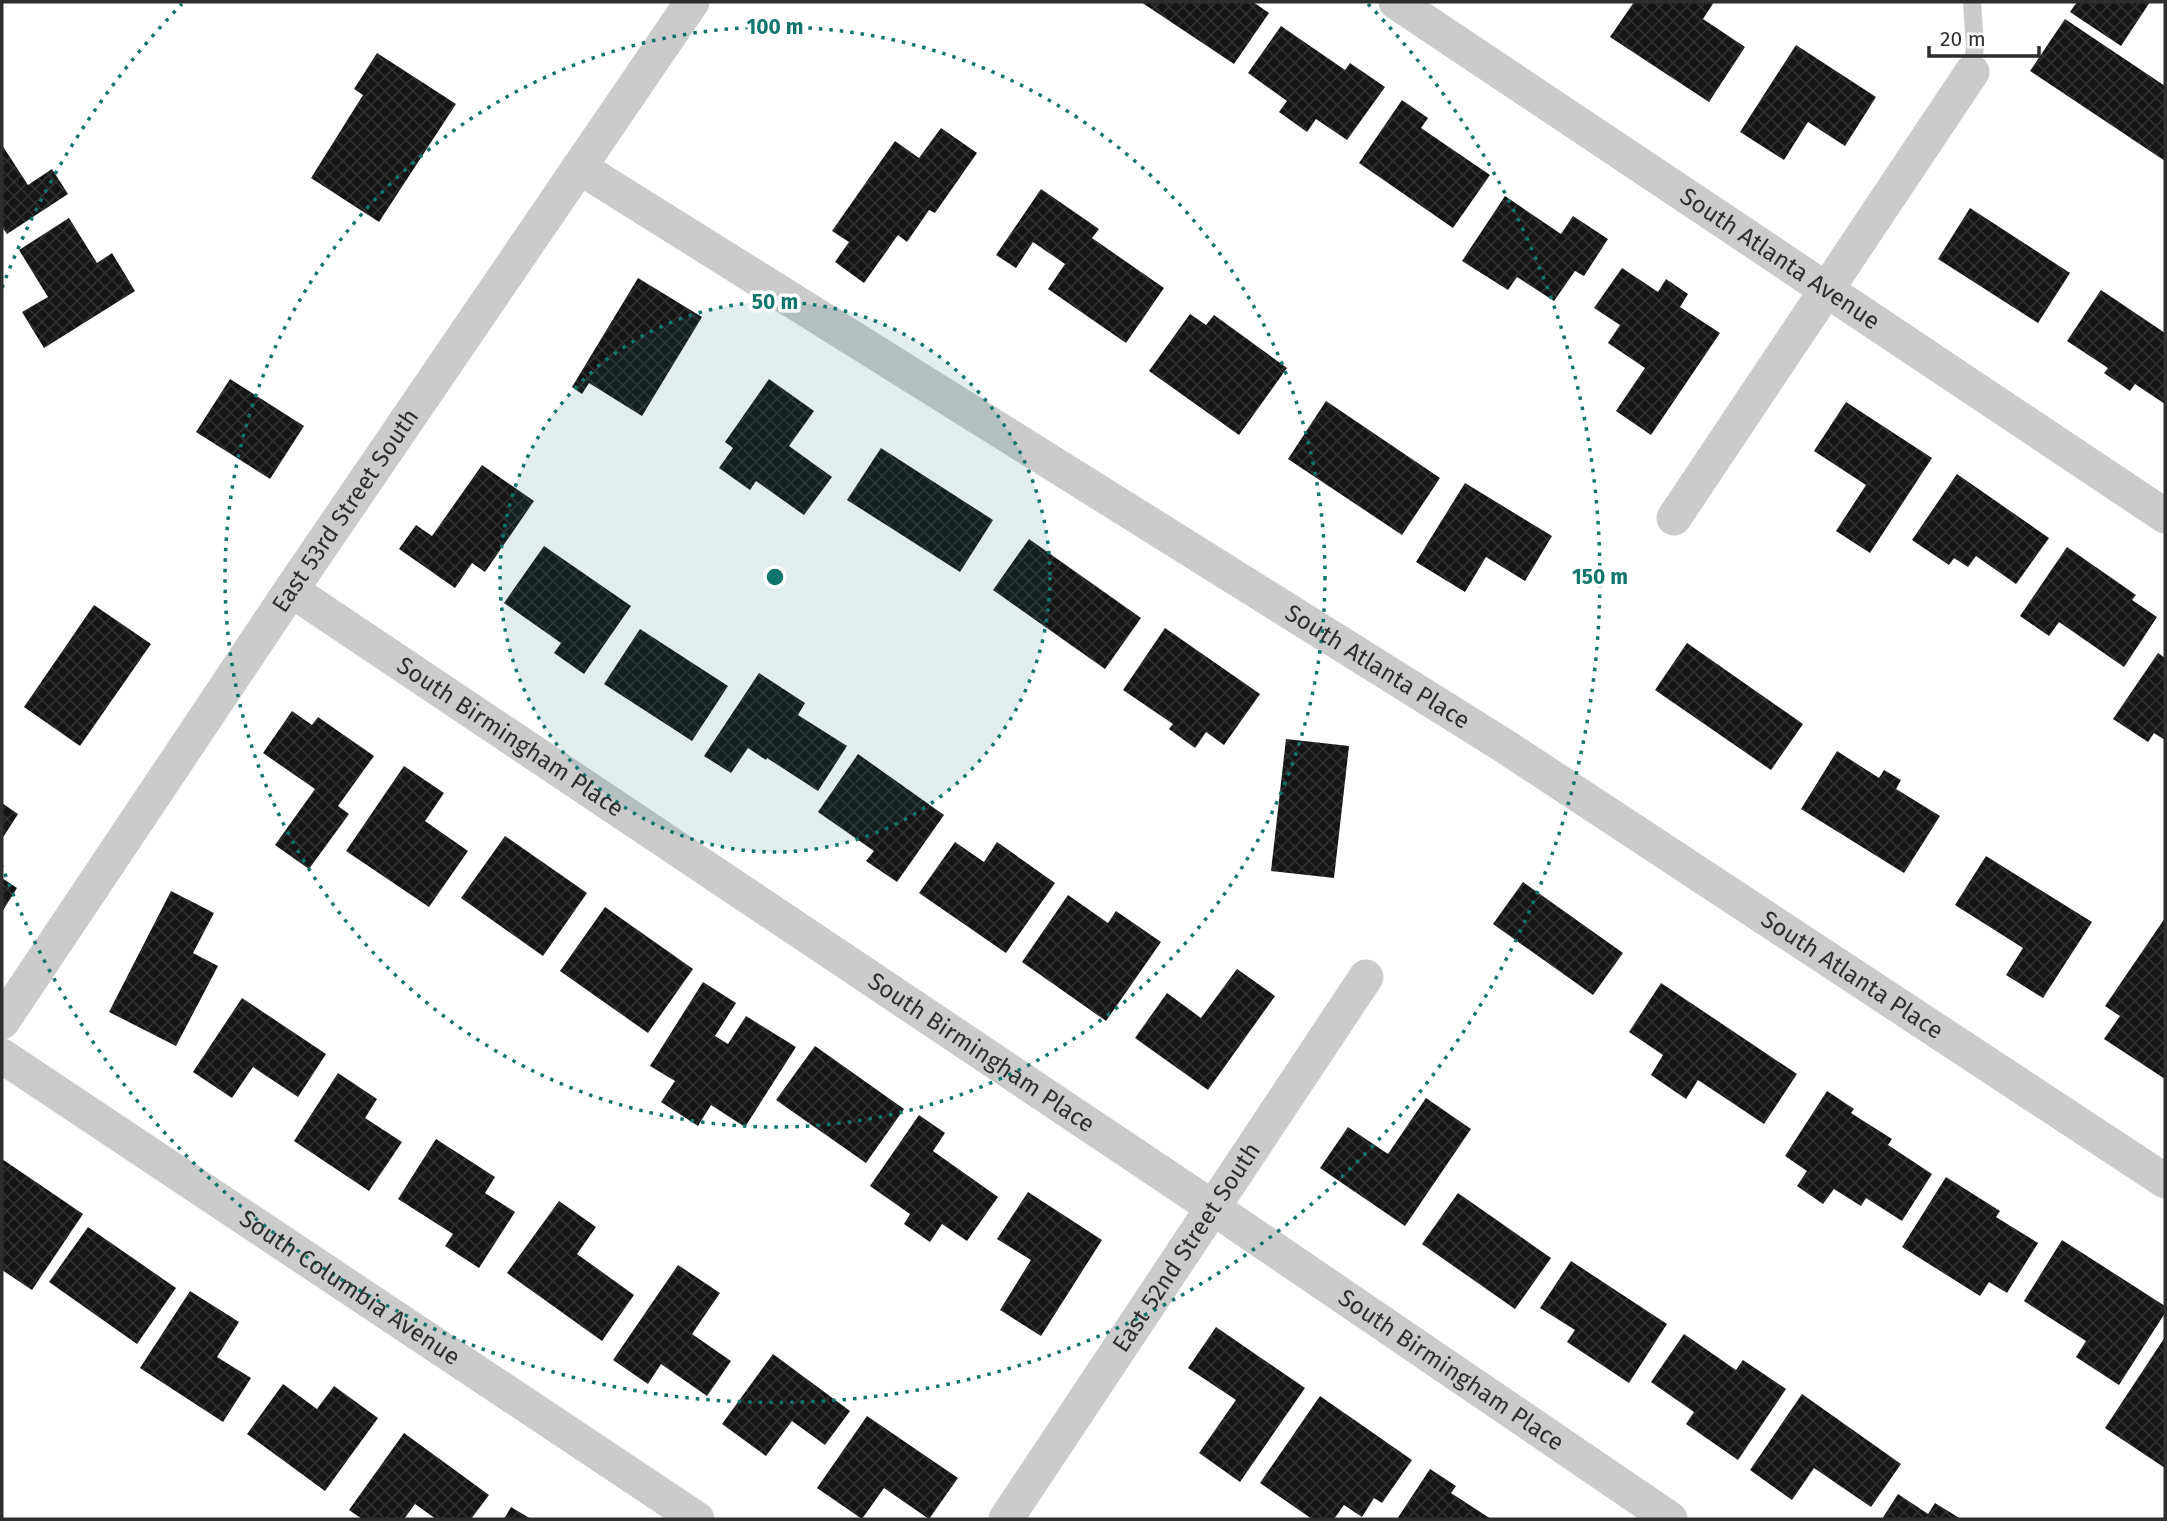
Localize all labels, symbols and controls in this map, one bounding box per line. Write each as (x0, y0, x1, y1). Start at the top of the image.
text: 100 m (746, 14, 804, 40)
scale bar (1929, 14, 2039, 58)
text: 20 m (1940, 26, 1986, 52)
street label: South Atlanta Avenue (1675, 182, 1885, 335)
text: 50 m (752, 289, 798, 315)
street label: East 53rd Street South (266, 403, 424, 618)
text: 150 m (1572, 564, 1628, 590)
centre of rings (763, 565, 787, 589)
street label: South Atlanta Place (1280, 598, 1475, 735)
street label: South Birmingham Place (392, 651, 629, 823)
street label: South Atlanta Place (1756, 905, 1948, 1045)
street label: South Birmingham Place (863, 967, 1100, 1138)
street label: East 52nd Street South (1107, 1137, 1266, 1357)
street label: South Columbia Avenue (234, 1204, 465, 1371)
street label: South Birmingham Place (1333, 1283, 1569, 1457)

